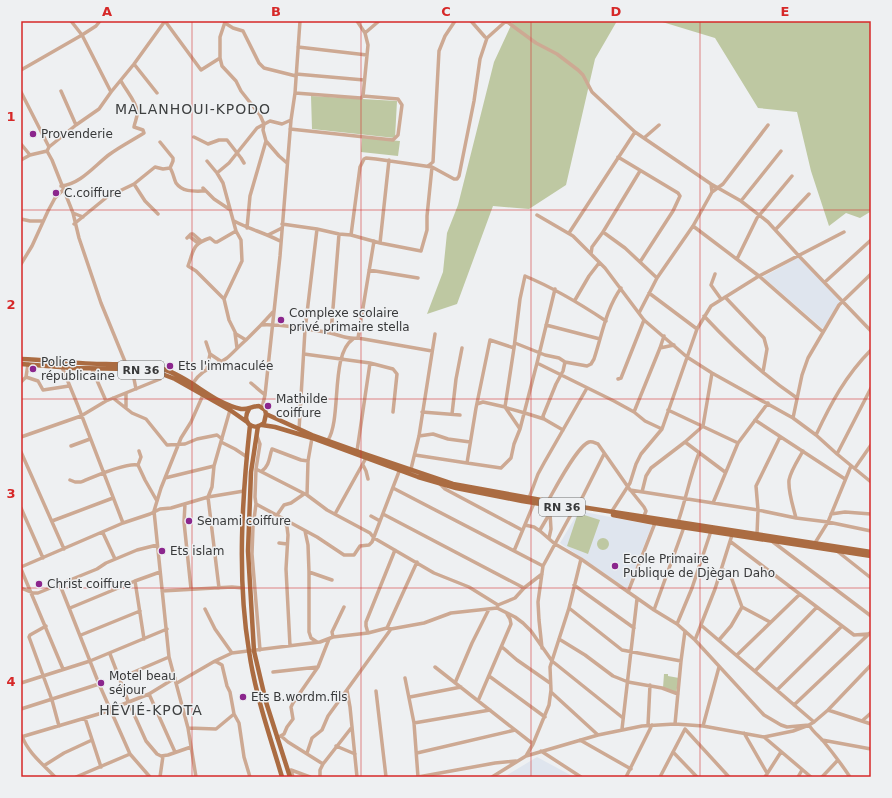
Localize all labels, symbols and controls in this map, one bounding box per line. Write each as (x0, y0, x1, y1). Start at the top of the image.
text: A (102, 4, 112, 19)
text: B (271, 4, 281, 19)
text: C (441, 4, 451, 19)
text: D (611, 4, 622, 19)
text: E (781, 4, 789, 19)
district label: MALANHOUI-KPODO (115, 101, 271, 117)
text: 1 (6, 109, 16, 124)
place label: Provenderie (41, 127, 113, 141)
marker: Provenderie (28, 129, 38, 139)
place label: C.coiffure (64, 186, 121, 200)
marker: C.coiffure (51, 188, 61, 198)
text: 2 (6, 297, 16, 312)
place label: Complexe scolaire privé primaire stella (289, 306, 410, 334)
marker: Complexe scolaire privé primaire stella (276, 315, 286, 325)
place label: Police républicaine (41, 355, 115, 383)
place label: Ets l'immaculée (178, 359, 273, 373)
road number: RN 36 (118, 361, 164, 379)
marker: Ets l'immaculée (165, 361, 175, 371)
marker: Police républicaine (28, 364, 38, 374)
place label: Mathilde coiffure (276, 392, 328, 420)
marker: Mathilde coiffure (263, 401, 273, 411)
text: 3 (6, 486, 16, 501)
road number: RN 36 (539, 498, 585, 516)
place label: Senami coiffure (197, 514, 291, 528)
marker: Senami coiffure (184, 516, 194, 526)
place label: Ets islam (170, 544, 224, 558)
marker: Ets islam (157, 546, 167, 556)
place label: Ecole Primaire Publique de Djègan Daho (623, 552, 775, 580)
marker: Ecole Primaire Publique de Djègan Daho (610, 561, 620, 571)
place label: Christ coiffure (47, 577, 131, 591)
marker: Christ coiffure (34, 579, 44, 589)
place label: Motel beau séjour (109, 669, 176, 697)
text: 4 (6, 674, 16, 689)
marker: Motel beau séjour (96, 678, 106, 688)
place label: Ets B.wordm.fils (251, 690, 348, 704)
marker: Ets B.wordm.fils (238, 692, 248, 702)
district label: HÊVIÉ-KPOTA (99, 701, 203, 718)

